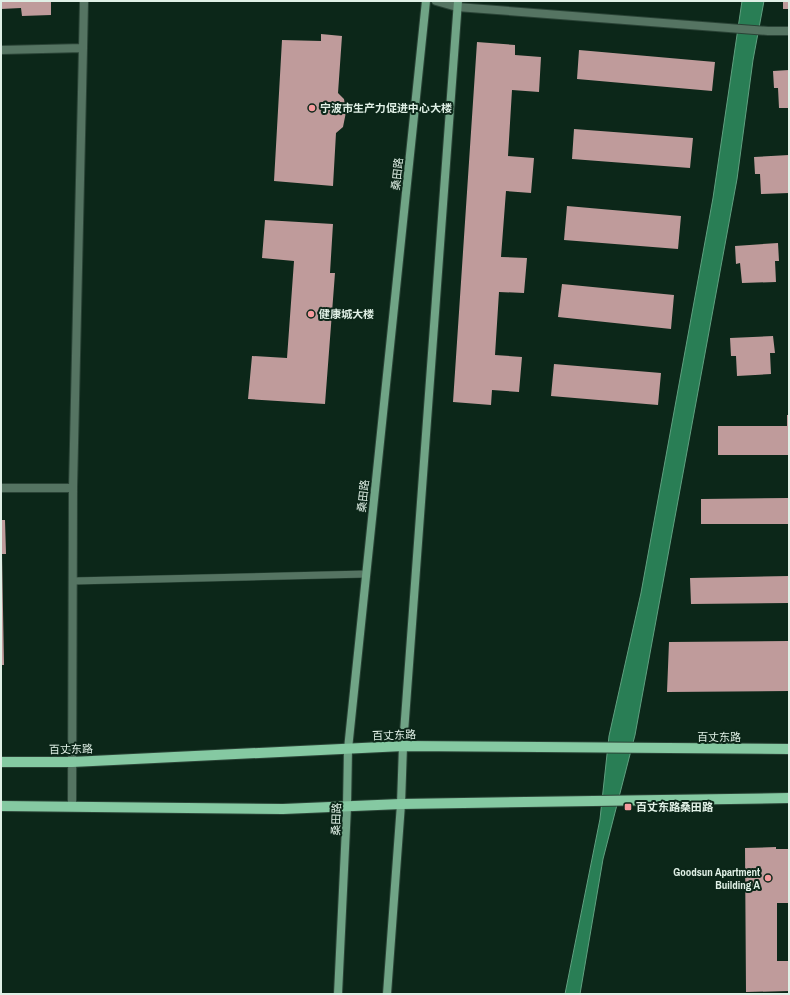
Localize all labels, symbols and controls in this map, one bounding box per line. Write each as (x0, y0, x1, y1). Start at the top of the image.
place label: 宁波市生产力促进中心大楼 (320, 101, 452, 115)
marker: 宁波市生产力促进中心大楼 (307, 103, 317, 113)
street label: 桑田路 (388, 157, 406, 191)
place label: 健康城大楼 (319, 307, 374, 321)
marker: 健康城大楼 (306, 309, 316, 319)
street label: 桑田路 (354, 479, 372, 513)
street label: 百丈东路 (372, 727, 416, 743)
street label: 百丈东路 (697, 730, 741, 744)
street label: 百丈东路 (49, 742, 93, 756)
place label: 百丈东路桑田路 (636, 800, 714, 814)
street label: 桑田路 (328, 802, 344, 836)
marker: 百丈东路桑田路 (623, 802, 633, 812)
place label: Goodsun Apartment Building A (673, 865, 760, 892)
marker: Goodsun Apartment Building A (763, 873, 773, 883)

